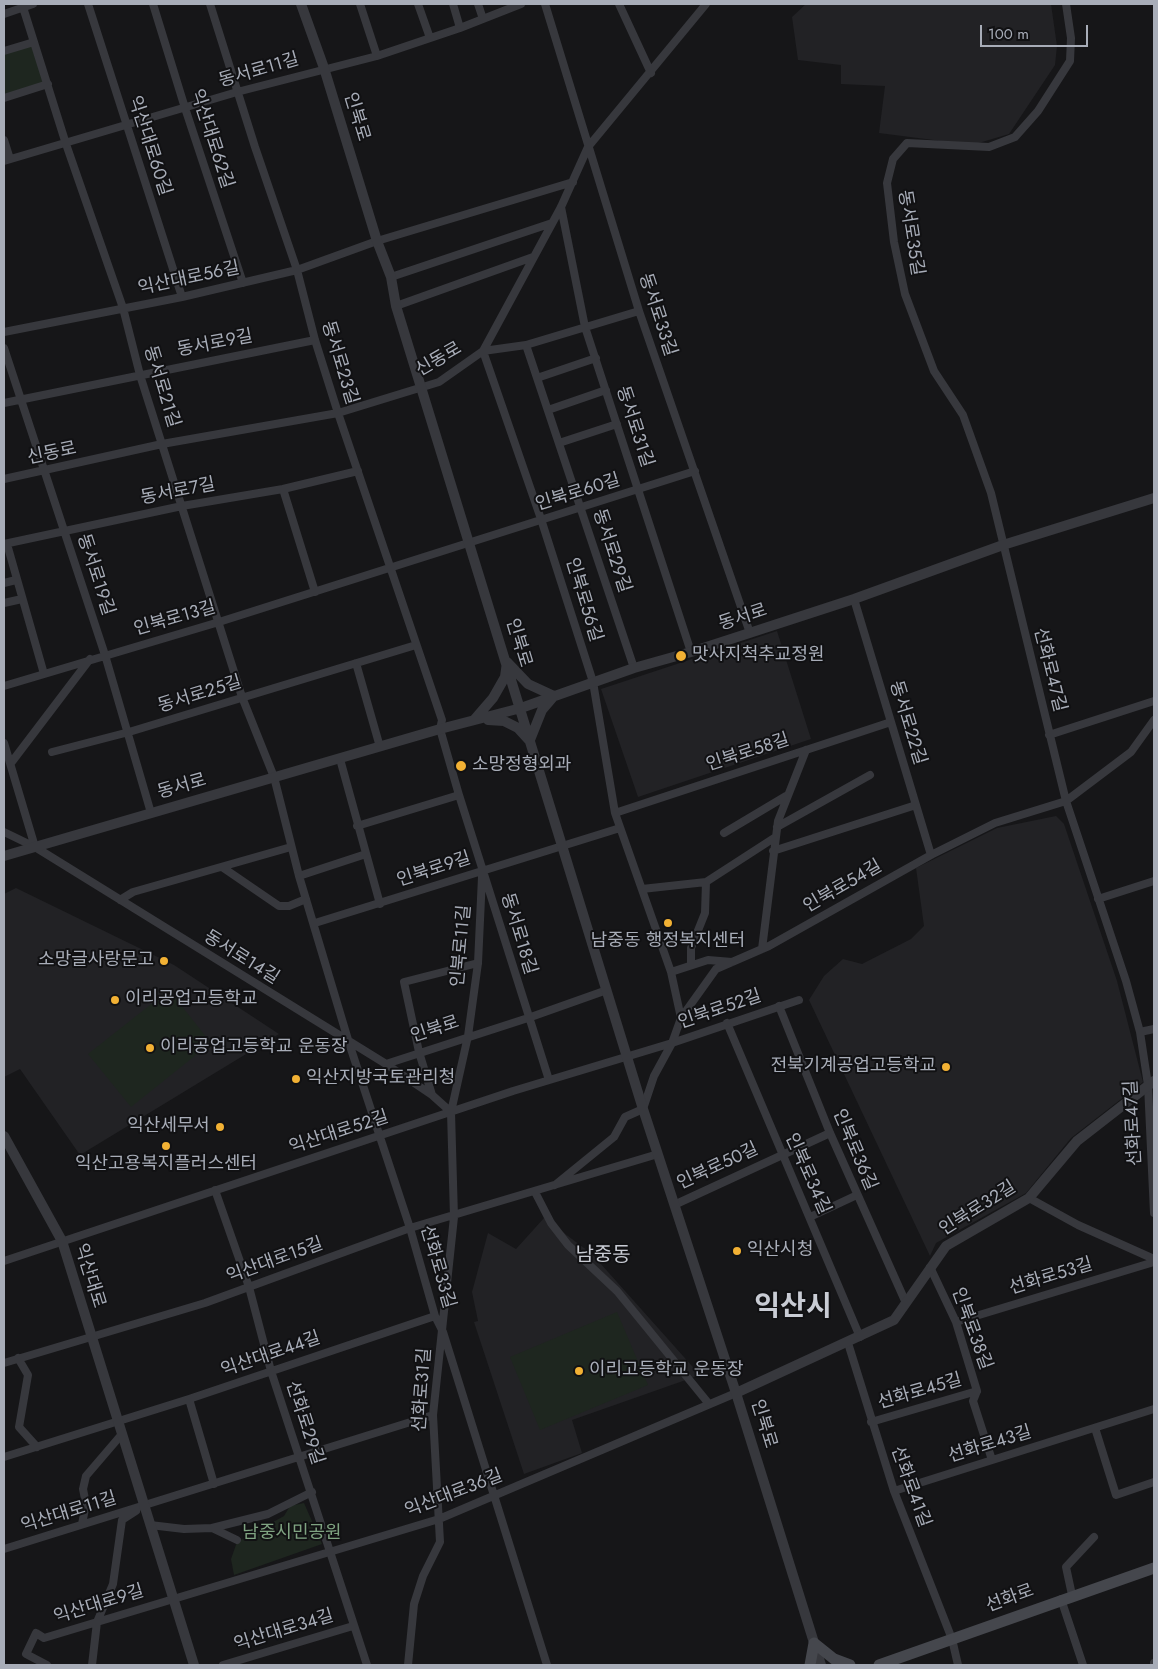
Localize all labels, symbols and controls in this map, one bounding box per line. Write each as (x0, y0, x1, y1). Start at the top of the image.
scale bar (983, 15, 1090, 47)
text: 100 m (988, 23, 1029, 45)
street label: 동서로11길 (216, 49, 302, 93)
street label: 익산대로62길 (185, 86, 237, 192)
street label: 인북로 (338, 90, 374, 144)
street label: 익산대로60길 (123, 93, 175, 199)
street label: 동서로35길 (893, 189, 927, 277)
street label: 익산대로56길 (136, 258, 242, 300)
street label: 동서로33길 (633, 271, 681, 359)
street label: 동서로23길 (316, 319, 362, 407)
street label: 동서로9길 (175, 326, 255, 362)
street label: 신동로 (412, 338, 466, 382)
street label: 동서로21길 (138, 343, 184, 431)
street label: 동서로31길 (611, 384, 657, 470)
street label: 신동로 (25, 438, 79, 470)
street label: 인북로60길 (533, 470, 623, 516)
street label: 동서로7길 (139, 474, 217, 510)
street label: 동서로29길 (587, 506, 635, 596)
street label: 동서로19길 (72, 531, 118, 619)
street label: 인북로56길 (560, 555, 606, 645)
street label: 인북로13길 (132, 597, 218, 641)
street label: 동서로 (716, 600, 770, 636)
street label: 인북로 (500, 616, 536, 670)
street label: 선화로47길 (1028, 626, 1070, 714)
place label: 맛사지척추교정원 (692, 645, 824, 667)
marker: 맛사지척추교정원 (674, 649, 688, 663)
street label: 동서로25길 (155, 672, 245, 718)
street label: 동서로22길 (884, 678, 930, 768)
street label: 인북로58길 (704, 729, 792, 777)
place label: 소망정형외과 (472, 755, 571, 777)
marker: 소망정형외과 (454, 759, 468, 773)
street label: 동서로 (155, 770, 209, 804)
street label: 인북로9길 (394, 848, 474, 892)
street label: 인북로54길 (800, 856, 886, 918)
street label: 동서로18길 (495, 891, 541, 977)
street label: 인북로11길 (448, 904, 476, 988)
marker: 남중동 행정복지센터 (662, 917, 674, 929)
street label: 동서로14길 (199, 926, 283, 990)
place label: 남중동 행정복지센터 (591, 931, 745, 953)
place label: 소망글사랑문고 (38, 950, 154, 972)
marker: 소망글사랑문고 (158, 955, 170, 967)
street label: 인북로52길 (676, 986, 764, 1034)
place label: 이리공업고등학교 (125, 989, 257, 1011)
marker: 이리공업고등학교 (109, 994, 121, 1006)
street label: 인북로 (408, 1012, 462, 1048)
place label: 이리공업고등학교 운동장 (160, 1037, 348, 1059)
marker: 이리공업고등학교 운동장 (144, 1042, 156, 1054)
place label: 전북기계공업고등학교 (770, 1056, 936, 1078)
marker: 전북기계공업고등학교 (940, 1061, 952, 1073)
place label: 익산지방국토관리청 (306, 1068, 455, 1090)
marker: 익산지방국토관리청 (290, 1073, 302, 1085)
street label: 선화로47길 (1121, 1079, 1147, 1167)
street label: 인북로36길 (827, 1106, 881, 1194)
street label: 익산대로52길 (287, 1107, 391, 1159)
place label: 익산세무서 (127, 1116, 210, 1138)
marker: 익산세무서 (214, 1121, 226, 1133)
street label: 인북로34길 (780, 1130, 834, 1218)
street label: 인북로50길 (674, 1139, 762, 1195)
marker: 익산고용복지플러스센터 (160, 1140, 172, 1152)
place label: 익산고용복지플러스센터 (75, 1154, 257, 1176)
street label: 인북로32길 (936, 1177, 1020, 1241)
street label: 선화로33길 (415, 1223, 459, 1311)
street label: 익산대로15길 (224, 1234, 326, 1288)
place label: 익산시청 (747, 1240, 813, 1262)
street label: 익산대로 (69, 1241, 109, 1311)
district label: 남중동 (575, 1244, 631, 1268)
marker: 익산시청 (731, 1245, 743, 1257)
street label: 선화로53길 (1007, 1254, 1095, 1300)
street label: 인북로38길 (946, 1285, 996, 1373)
district label: 익산시 (754, 1291, 832, 1325)
street label: 익산대로44길 (218, 1328, 324, 1382)
street label: 선화로31길 (409, 1347, 437, 1433)
place label: 이리고등학교 운동장 (589, 1360, 743, 1382)
marker: 이리고등학교 운동장 (573, 1365, 585, 1377)
street label: 선화로45길 (875, 1370, 965, 1414)
street label: 선화로29길 (280, 1378, 328, 1468)
street label: 인북로 (745, 1397, 781, 1451)
street label: 선화로43길 (945, 1422, 1035, 1468)
street label: 선화로41길 (885, 1443, 935, 1531)
street label: 익산대로36길 (402, 1465, 506, 1523)
street label: 익산대로11길 (19, 1488, 119, 1538)
park label: 남중시민공원 (242, 1523, 342, 1545)
street label: 선화로 (983, 1580, 1037, 1618)
street label: 익산대로9길 (51, 1581, 147, 1629)
street label: 익산대로34길 (232, 1606, 336, 1656)

